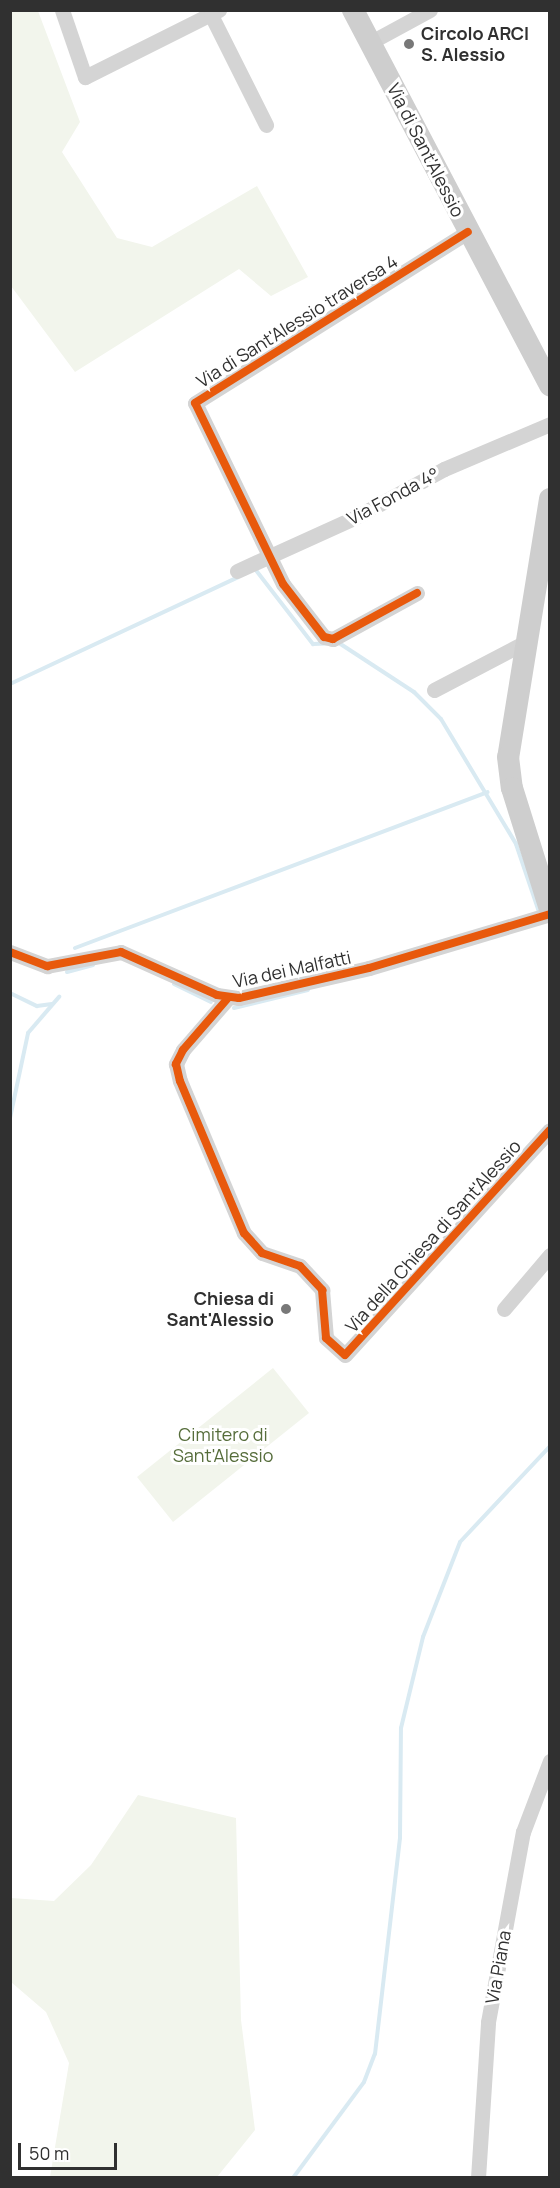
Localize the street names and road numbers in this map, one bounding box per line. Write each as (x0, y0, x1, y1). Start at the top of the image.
street label: Via di Sant'Alessio (383, 79, 469, 221)
street label: Via di Sant'Alessio traversa 4 (192, 250, 402, 392)
street label: Via Fonda 4° (343, 463, 443, 529)
street label: Via dei Malfatti (231, 946, 353, 992)
street label: Via della Chiesa di Sant'Alessio (341, 1135, 525, 1337)
street label: Via Piana (481, 1929, 515, 2005)

